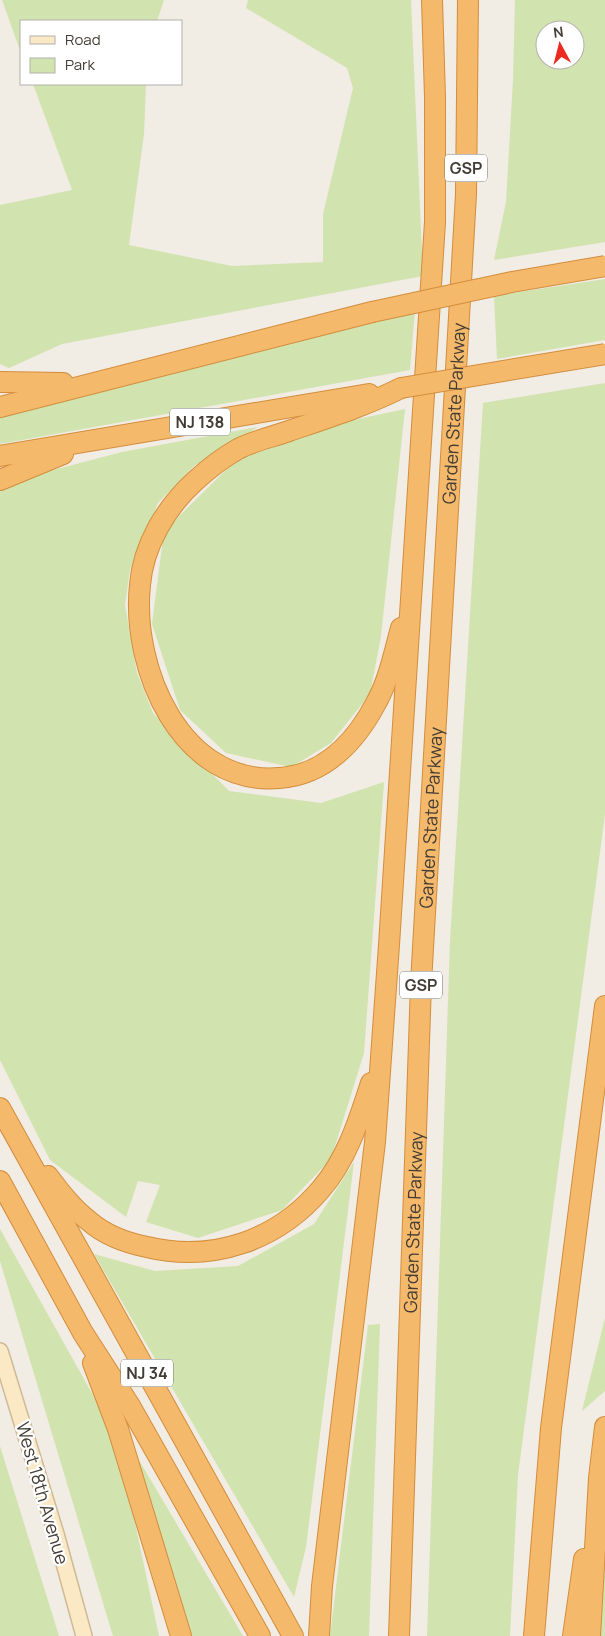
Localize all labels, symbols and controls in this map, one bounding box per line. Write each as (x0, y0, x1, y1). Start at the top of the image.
legend (20, 20, 182, 85)
north arrow (535, 20, 585, 70)
text: N (552, 22, 565, 42)
text: Road (65, 29, 101, 50)
text: Park (65, 54, 95, 75)
road number: GSP (445, 154, 487, 182)
street label: Garden State Parkway (436, 321, 471, 505)
road number: NJ 138 (170, 408, 230, 436)
street label: Garden State Parkway (413, 726, 448, 909)
road number: GSP (400, 972, 442, 998)
street label: Garden State Parkway (398, 1131, 428, 1313)
road number: NJ 34 (121, 1360, 173, 1386)
street label: West 18th Avenue (11, 1419, 75, 1567)

